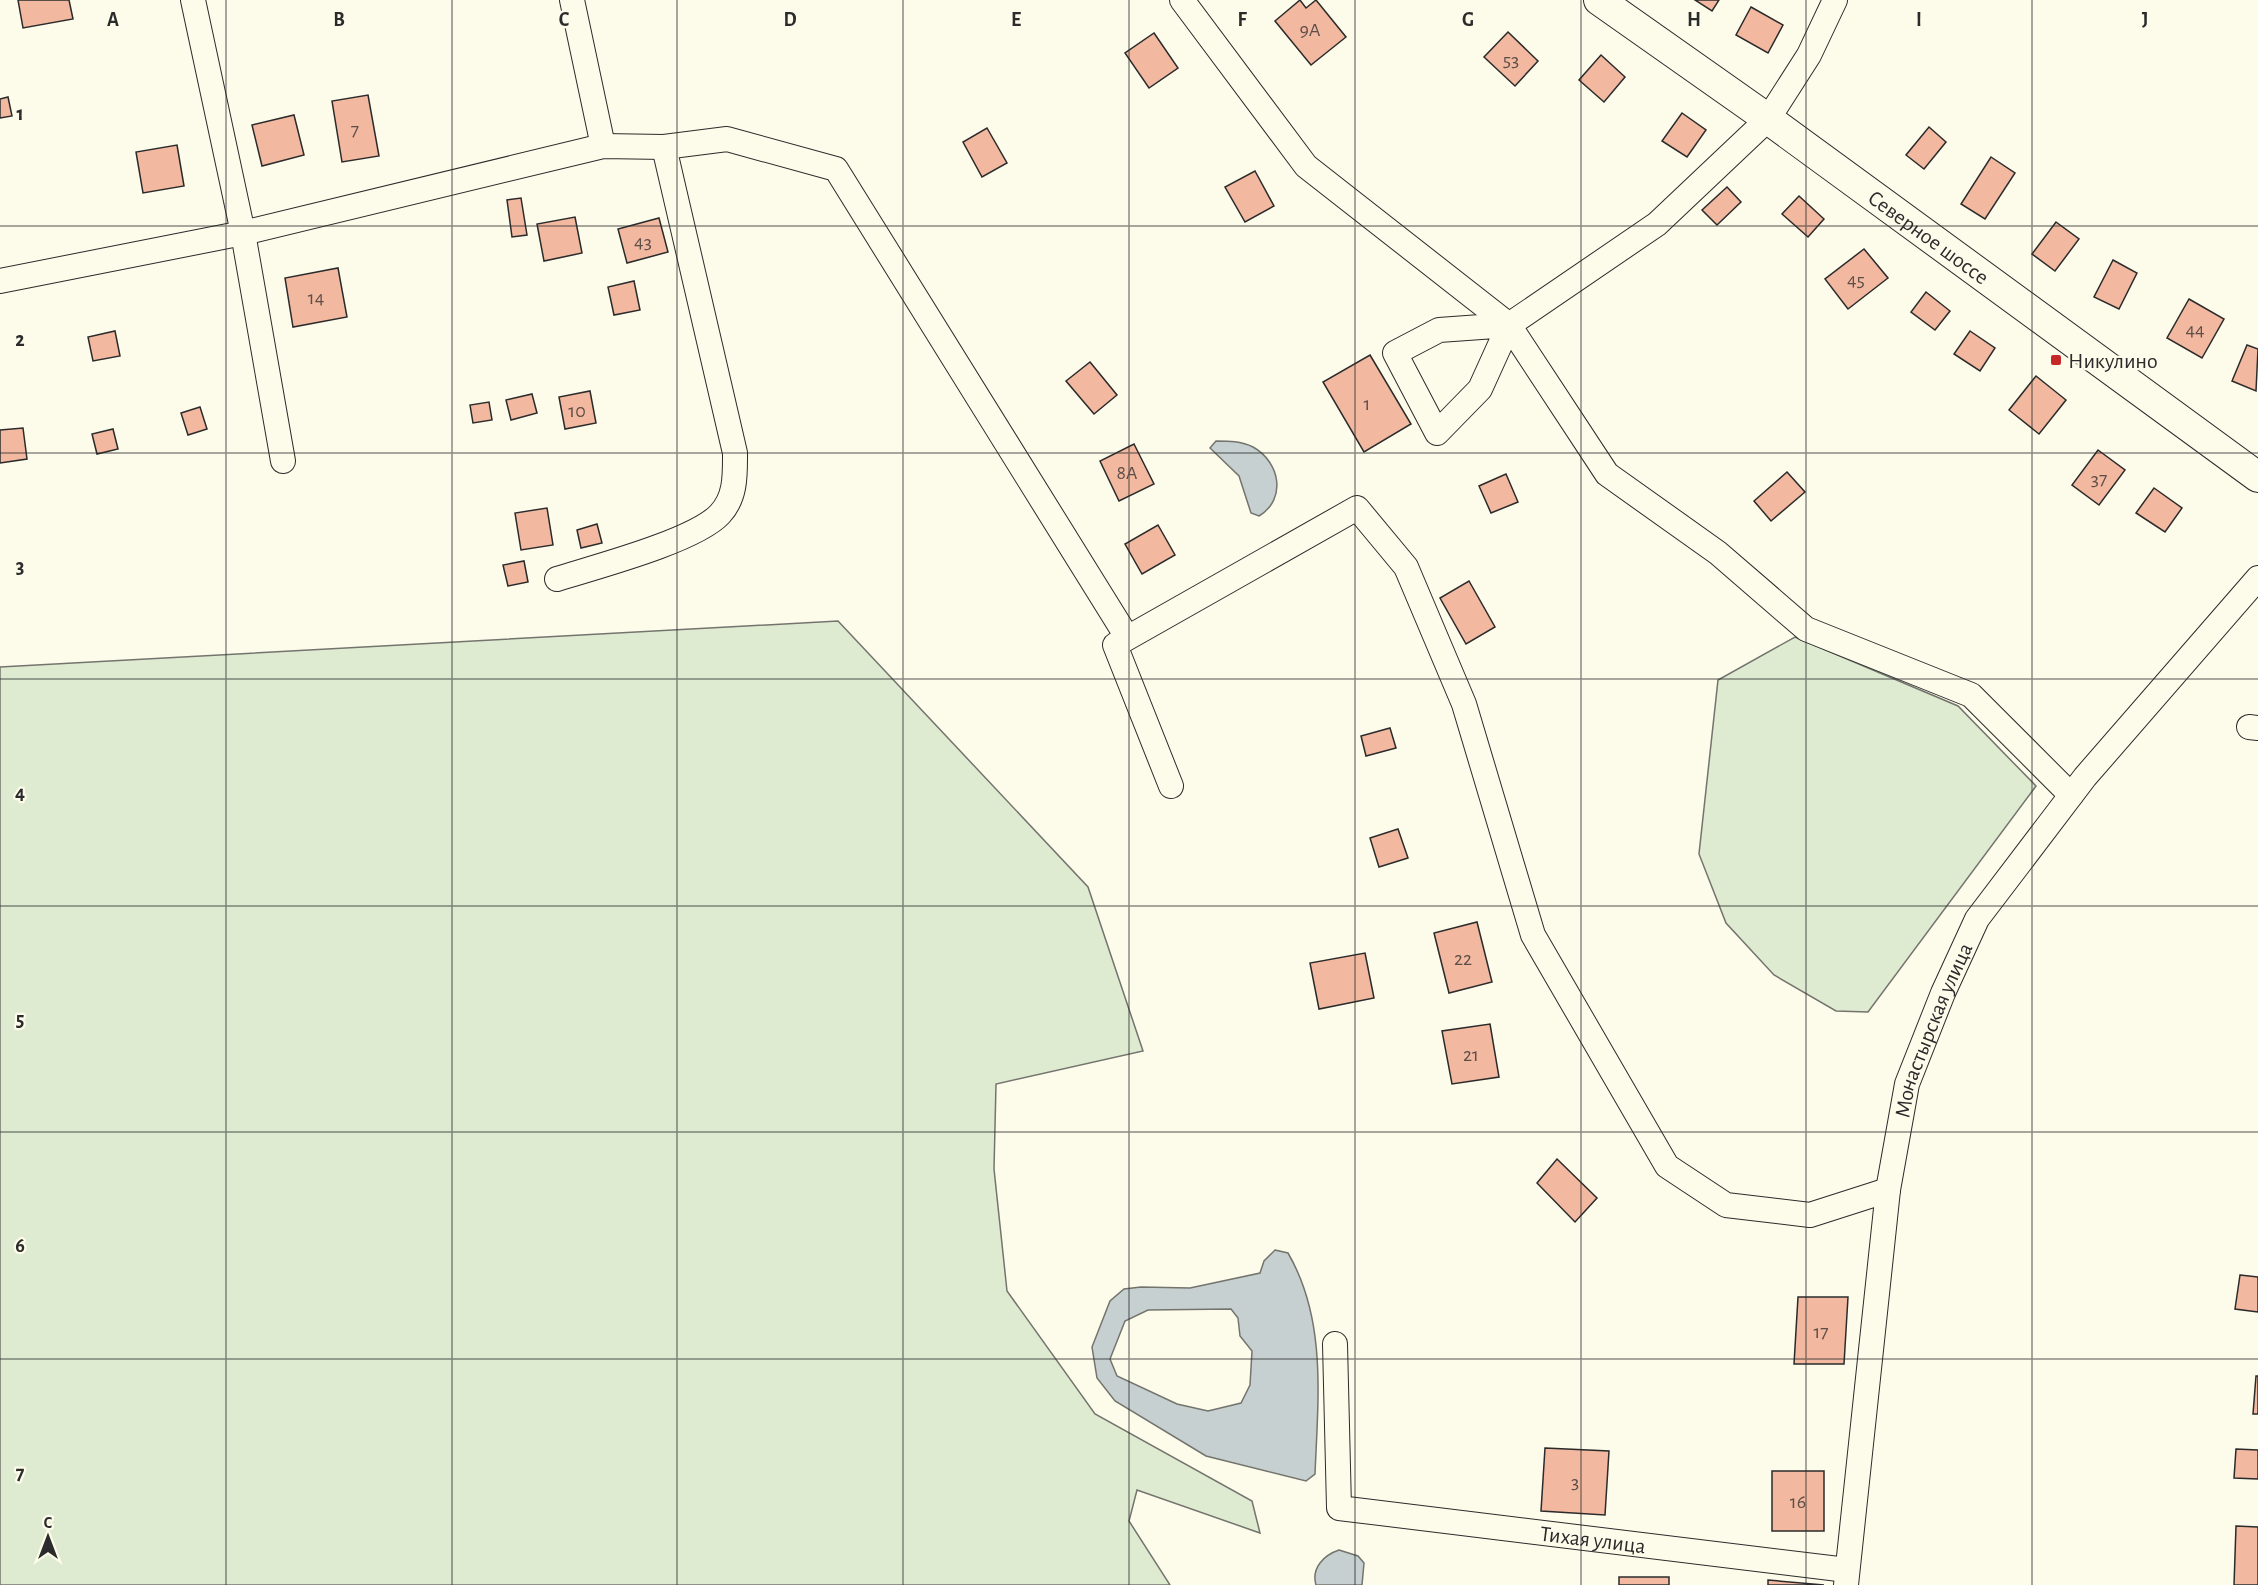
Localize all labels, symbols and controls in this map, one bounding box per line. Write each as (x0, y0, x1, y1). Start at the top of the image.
text: A (107, 10, 119, 30)
text: B (333, 10, 345, 30)
text: C (559, 10, 570, 30)
text: D (783, 10, 797, 30)
text: E (1011, 10, 1021, 30)
text: F (1237, 10, 1247, 30)
text: G (1462, 10, 1474, 30)
text: H (1687, 10, 1701, 30)
text: I (1916, 10, 1922, 30)
text: J (2142, 10, 2148, 30)
house number: 9А (1299, 20, 1321, 40)
house number: 53 (1503, 50, 1519, 70)
text: 1 (16, 104, 24, 124)
house number: 7 (351, 120, 359, 140)
street label: Северное шоссе (1864, 186, 1993, 289)
house number: 43 (634, 232, 652, 252)
house number: 45 (1847, 270, 1865, 290)
house number: 14 (308, 288, 324, 308)
house number: 44 (2185, 320, 2205, 340)
text: 2 (15, 330, 25, 350)
place label: Никулино (2068, 350, 2158, 372)
marker: Никулино (2049, 353, 2063, 367)
house number: 1 (1364, 394, 1370, 414)
house number: 10 (568, 401, 586, 421)
house number: 8А (1116, 463, 1138, 483)
house number: 37 (2091, 469, 2107, 489)
text: 3 (16, 557, 24, 577)
text: 4 (15, 783, 25, 803)
street label: Монастырская улица (1891, 940, 1977, 1120)
house number: 22 (1454, 949, 1472, 969)
text: 5 (16, 1010, 24, 1030)
house number: 21 (1463, 1045, 1479, 1065)
text: 6 (15, 1236, 25, 1256)
house number: 17 (1813, 1322, 1829, 1342)
text: 7 (16, 1463, 25, 1483)
house number: 3 (1571, 1472, 1579, 1492)
house number: 16 (1790, 1492, 1806, 1512)
north arrow (18, 1507, 78, 1567)
text: С (44, 1515, 53, 1531)
street label: Тихая улица (1539, 1523, 1647, 1557)

